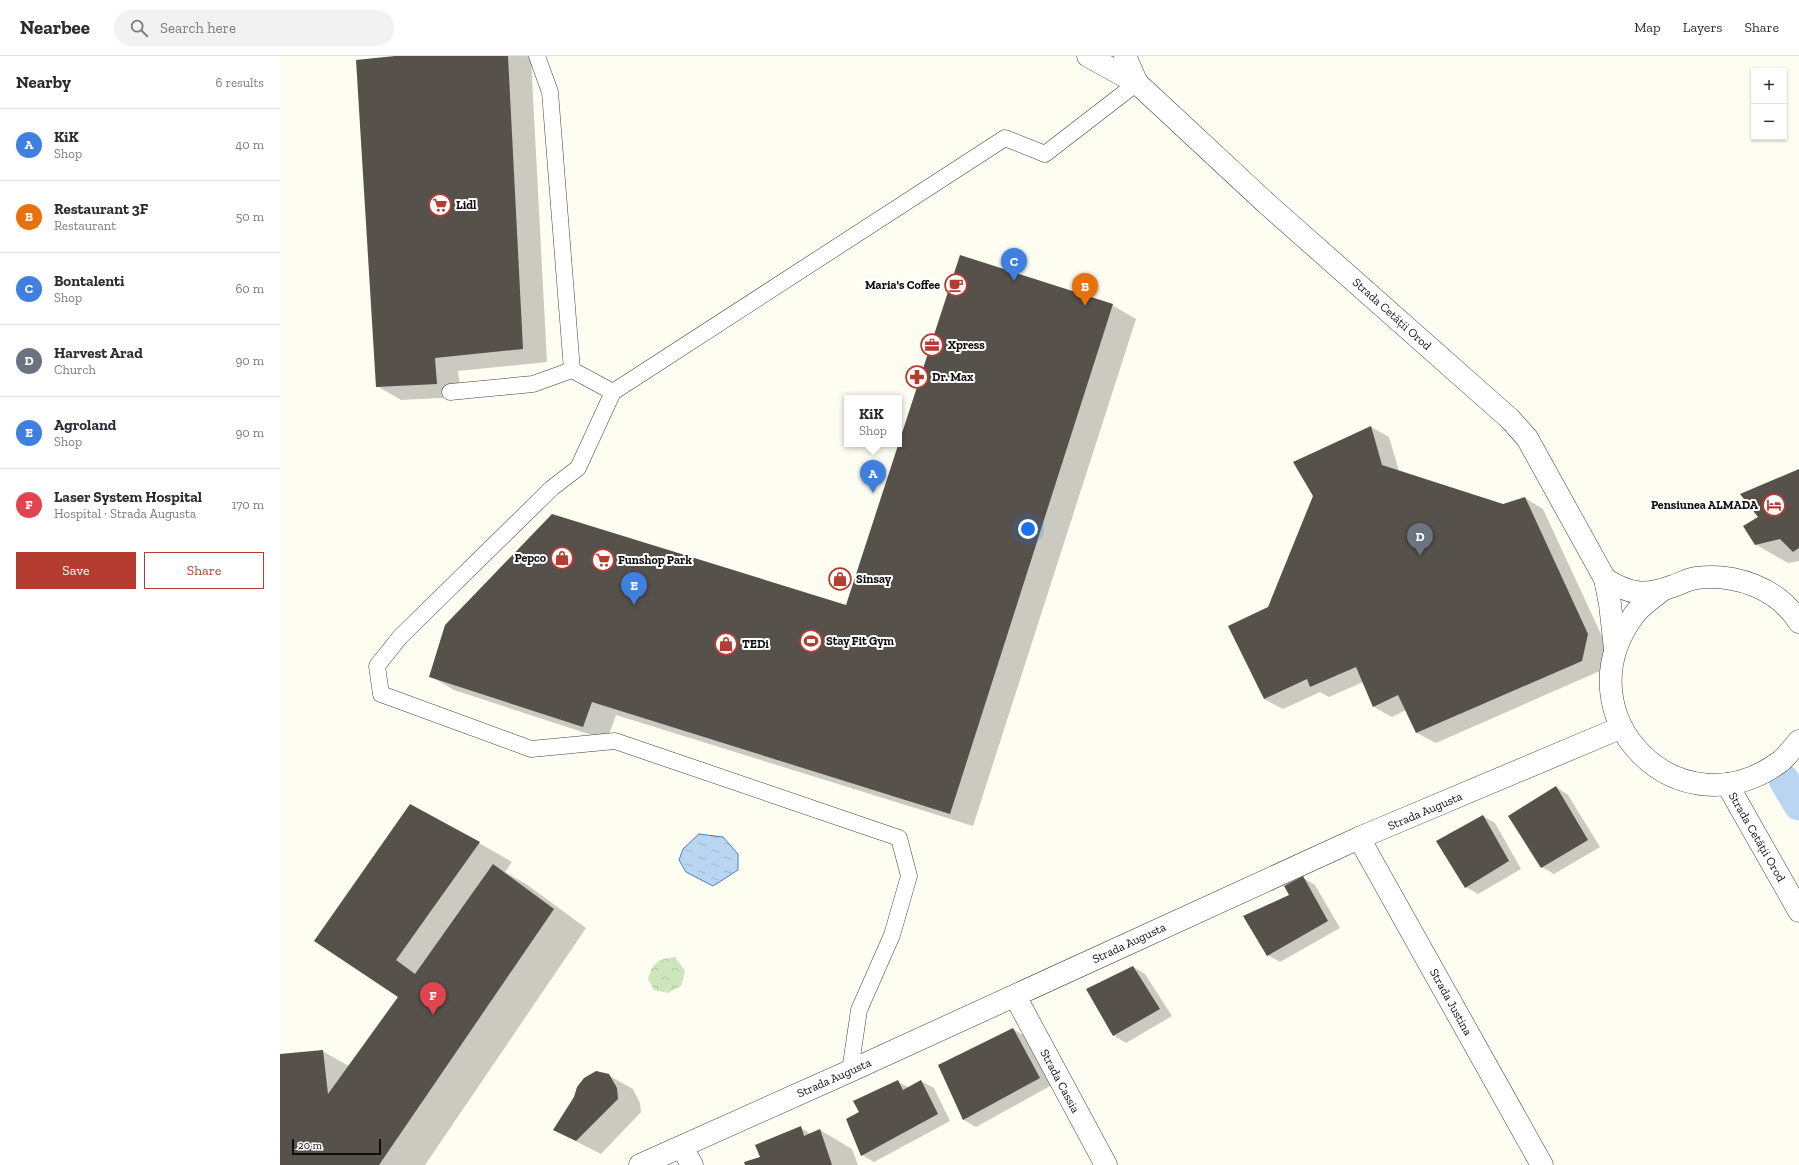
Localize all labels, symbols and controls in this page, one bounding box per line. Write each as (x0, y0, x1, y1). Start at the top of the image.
search box (114, 10, 394, 46)
text: Nearbee (20, 16, 90, 39)
icon: search (128, 17, 150, 39)
text: Search here (160, 19, 236, 37)
text: Map (1634, 19, 1661, 36)
text: Layers (1683, 19, 1722, 36)
text: Share (1744, 19, 1779, 36)
map controls (1751, 68, 1787, 140)
button: + (1751, 68, 1787, 104)
text: Nearby (16, 72, 71, 92)
text: 6 results (216, 75, 264, 90)
button: − (1751, 104, 1787, 140)
text: KiK (54, 128, 79, 146)
text: A (25, 137, 33, 152)
text: 40 m (235, 137, 264, 152)
text: Shop (54, 146, 82, 161)
supermarket icon: Lidl (427, 192, 453, 218)
place label: Lidl (456, 198, 477, 212)
text: Restaurant 3F (54, 200, 148, 218)
text: B (25, 209, 33, 224)
text: 50 m (236, 209, 264, 224)
text: Restaurant (54, 218, 116, 233)
pin: C (1001, 248, 1027, 281)
text: Bontalenti (54, 272, 125, 290)
cafe icon: Maria's Coffee (943, 272, 969, 298)
pin: B (1072, 273, 1098, 306)
street label: Strada Cetății Orod (1350, 275, 1434, 353)
place label: Maria's Coffee (865, 278, 940, 292)
text: C (25, 281, 33, 296)
text: 60 m (235, 281, 264, 296)
text: Shop (54, 290, 82, 305)
office icon: Xpress (919, 332, 945, 358)
place label: Xpress (948, 338, 985, 352)
text: Harvest Arad (54, 344, 143, 362)
text: D (24, 353, 34, 368)
text: 90 m (235, 353, 264, 368)
text: Church (54, 362, 96, 377)
pharmacy icon: Dr. Max (904, 364, 930, 390)
place label: Dr. Max (932, 370, 974, 384)
popup (844, 395, 902, 447)
text: KiK (859, 405, 884, 423)
text: Agroland (54, 416, 116, 434)
text: Shop (859, 423, 887, 438)
text: E (25, 425, 33, 440)
text: 90 m (235, 425, 264, 440)
text: Shop (54, 434, 82, 449)
pin: A (860, 460, 886, 493)
text: Laser System Hospital (54, 488, 202, 506)
hotel icon: Pensiunea ALMADA (1761, 492, 1787, 518)
text: F (25, 497, 33, 512)
text: 170 m (231, 497, 264, 512)
place label: Pensiunea ALMADA (1651, 498, 1759, 512)
text: Hospital · Strada Augusta (54, 506, 196, 521)
your location (1018, 519, 1038, 539)
pin: D (1407, 523, 1433, 556)
shop icon: Pepco (549, 545, 575, 571)
supermarket icon: Funshop Park (590, 547, 616, 573)
place label: Pepco (514, 551, 547, 565)
button: Save (16, 552, 136, 589)
button: Share (144, 552, 264, 589)
place label: Funshop Park (618, 553, 692, 567)
shop icon: Sinsay (827, 566, 853, 592)
pin: E (621, 572, 647, 605)
place label: Sinsay (856, 572, 892, 586)
sports icon: Stay Fit Gym (798, 628, 824, 654)
shop icon: TEDi (713, 631, 739, 657)
place label: Stay Fit Gym (826, 634, 895, 648)
place label: TEDi (742, 637, 769, 651)
street label: Strada Augusta (1386, 789, 1465, 833)
street label: Strada Cetății Orod (1726, 790, 1788, 885)
street label: Strada Augusta (1090, 920, 1168, 966)
street label: Strada Justina (1427, 966, 1475, 1038)
pin: F (420, 982, 446, 1015)
street label: Strada Cassia (1037, 1047, 1083, 1115)
street label: Strada Augusta (795, 1055, 873, 1101)
scale bar (292, 1137, 381, 1156)
text: 20 m (298, 1139, 322, 1152)

